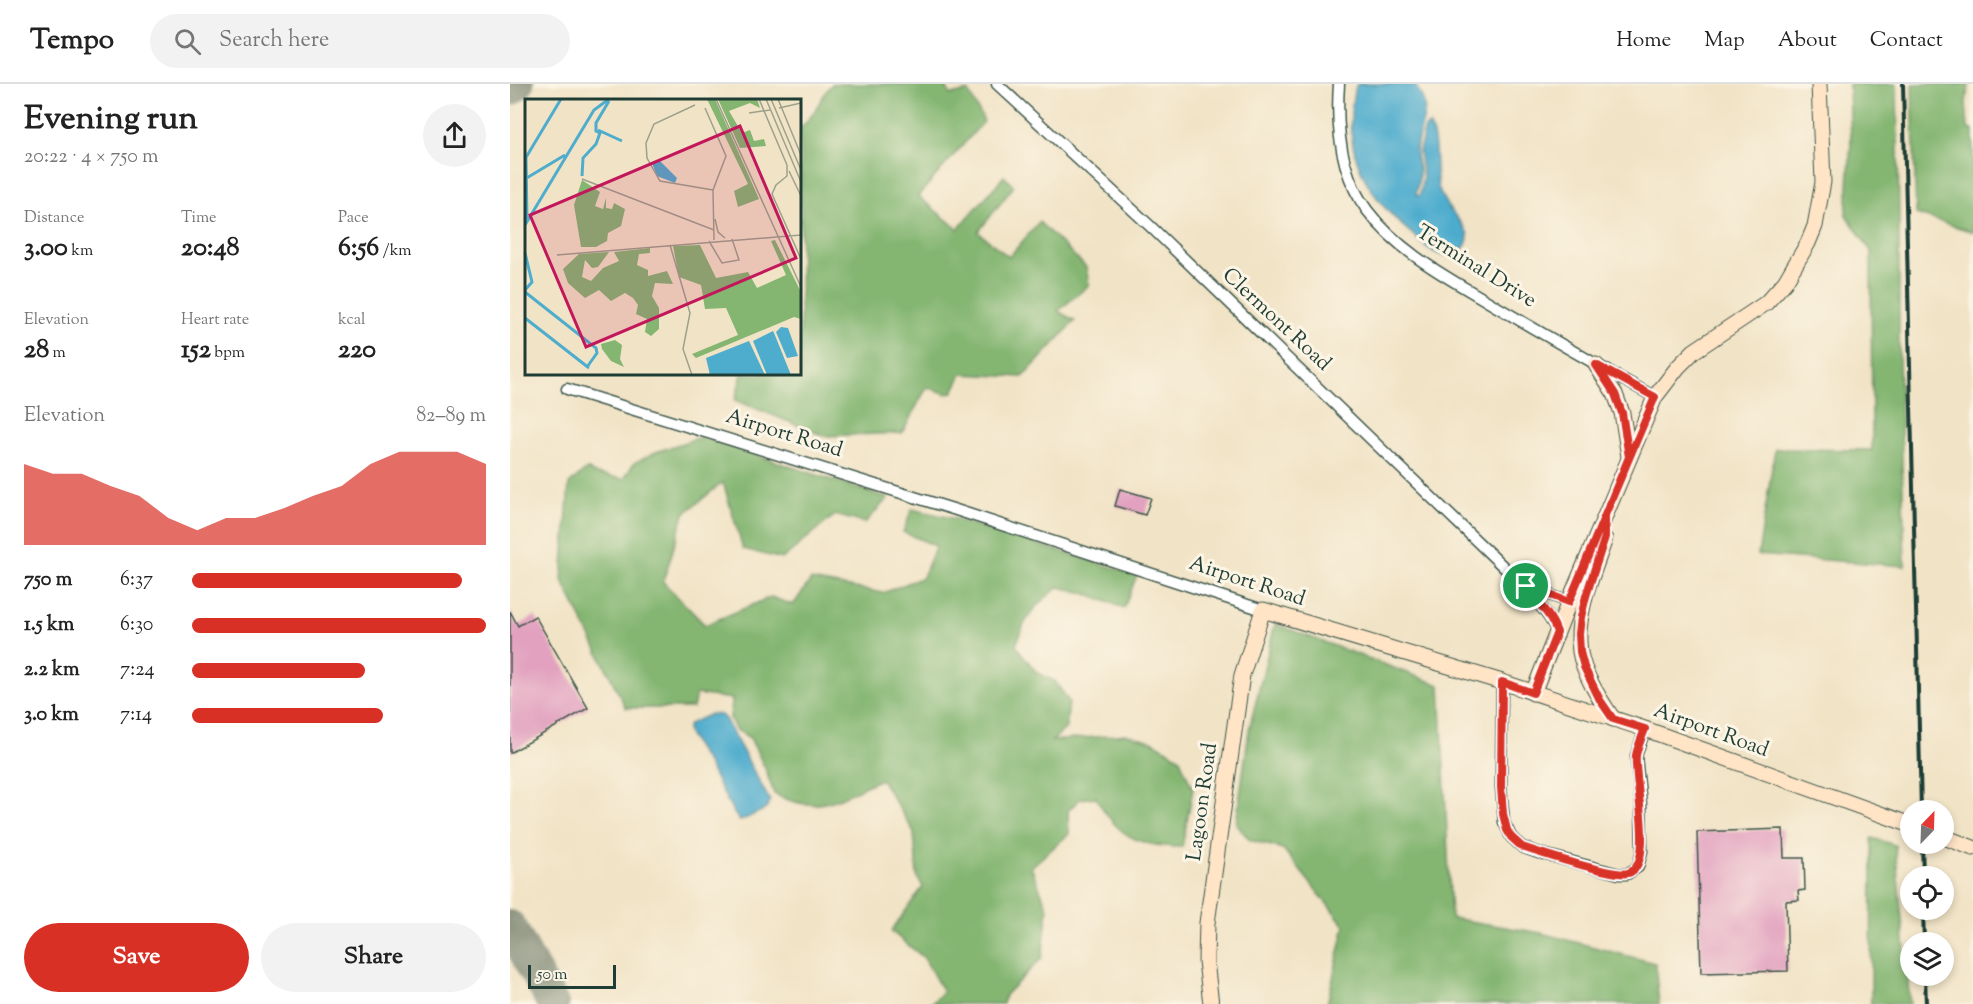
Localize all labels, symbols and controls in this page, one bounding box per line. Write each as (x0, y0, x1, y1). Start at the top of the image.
search box (150, 14, 570, 68)
text: Tempo (30, 21, 114, 61)
icon: search (171, 25, 204, 58)
text: Search here (219, 25, 329, 57)
text: Home (1616, 26, 1671, 56)
text: Map (1704, 26, 1745, 56)
text: About (1778, 26, 1837, 56)
text: Contact (1870, 26, 1943, 56)
text: Evening run (24, 96, 198, 144)
inset map (525, 99, 801, 375)
button: share (423, 104, 486, 167)
text: 20:22 · 4 × 750 m (24, 143, 159, 172)
text: Distance (24, 207, 84, 230)
text: Time (181, 207, 217, 230)
text: Pace (338, 207, 369, 230)
street label: Terminal Drive (1410, 218, 1542, 316)
text: 3.00 (24, 230, 68, 267)
text: 20:48 (181, 230, 240, 267)
text: 6:56 (338, 230, 379, 267)
text: km (68, 240, 93, 263)
text: /km (379, 240, 412, 263)
street label: Clermont Road (1215, 261, 1338, 379)
text: Elevation (24, 309, 89, 332)
text: Heart rate (181, 309, 249, 332)
text: kcal (338, 309, 366, 332)
text: 28 (24, 332, 49, 369)
text: 152 (181, 332, 211, 369)
text: 220 (338, 332, 376, 369)
text: m (49, 342, 66, 365)
text: bpm (211, 342, 245, 365)
text: Elevation (24, 402, 105, 431)
text: 82–89 m (416, 402, 486, 431)
street label: Airport Road (722, 402, 846, 466)
street label: Airport Road (1185, 549, 1309, 615)
pin (1500, 560, 1551, 611)
text: 750 m (24, 566, 72, 595)
text: 6:37 (120, 566, 153, 595)
icon: arrive (1509, 569, 1542, 602)
text: 1.5 km (24, 611, 74, 640)
text: 6:30 (120, 611, 153, 640)
text: 2.2 km (24, 656, 79, 685)
text: 7:24 (120, 656, 155, 685)
street label: Airport Road (1649, 696, 1773, 766)
text: 3.0 km (24, 701, 79, 730)
text: 7:14 (120, 701, 152, 730)
street label: Lagoon Road (1180, 741, 1226, 863)
north arrow (1900, 800, 1954, 854)
map controls (1900, 800, 1954, 986)
button: locate (1900, 866, 1954, 920)
button: Save (24, 923, 249, 992)
button: Share (261, 923, 486, 992)
button: layers (1900, 932, 1954, 986)
scale bar (528, 962, 616, 990)
text: 50 m (537, 964, 568, 987)

